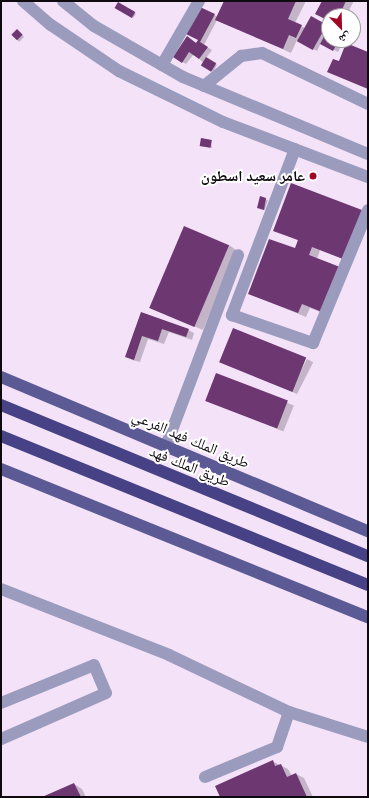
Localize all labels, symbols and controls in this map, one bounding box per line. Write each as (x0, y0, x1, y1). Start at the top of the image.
north arrow (321, 8, 361, 48)
text: ش (337, 29, 353, 47)
place label: عامر سعيد اسطون (201, 167, 305, 185)
marker: عامر سعيد اسطون (308, 171, 318, 181)
street label: طريق الملك فهد الفرعي (130, 406, 252, 472)
street label: طريق الملك فهد (147, 442, 233, 490)

